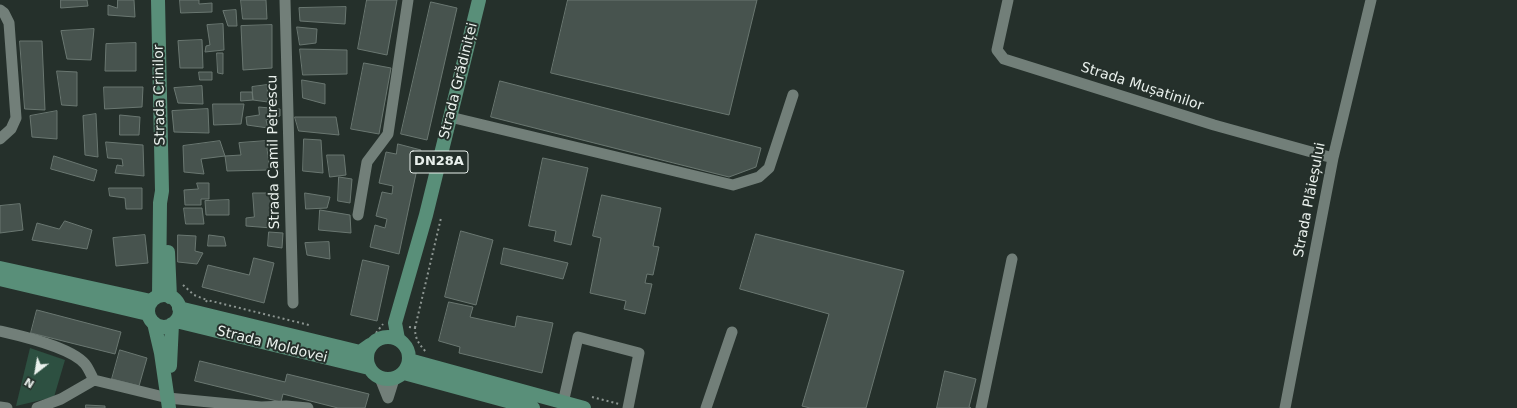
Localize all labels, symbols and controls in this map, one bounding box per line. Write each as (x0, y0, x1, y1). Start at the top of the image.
street label: Strada Grădiniței (436, 21, 482, 141)
street label: Strada Crinilor (151, 44, 169, 146)
street label: Strada Mușatinilor (1079, 59, 1205, 115)
street label: Strada Camil Petrescu (264, 74, 284, 230)
street label: Strada Plăieșului (1291, 141, 1329, 259)
road number: DN28A (410, 151, 468, 173)
street label: Strada Moldovei (215, 323, 329, 367)
north arrow (16, 352, 56, 392)
text: N (22, 375, 37, 391)

